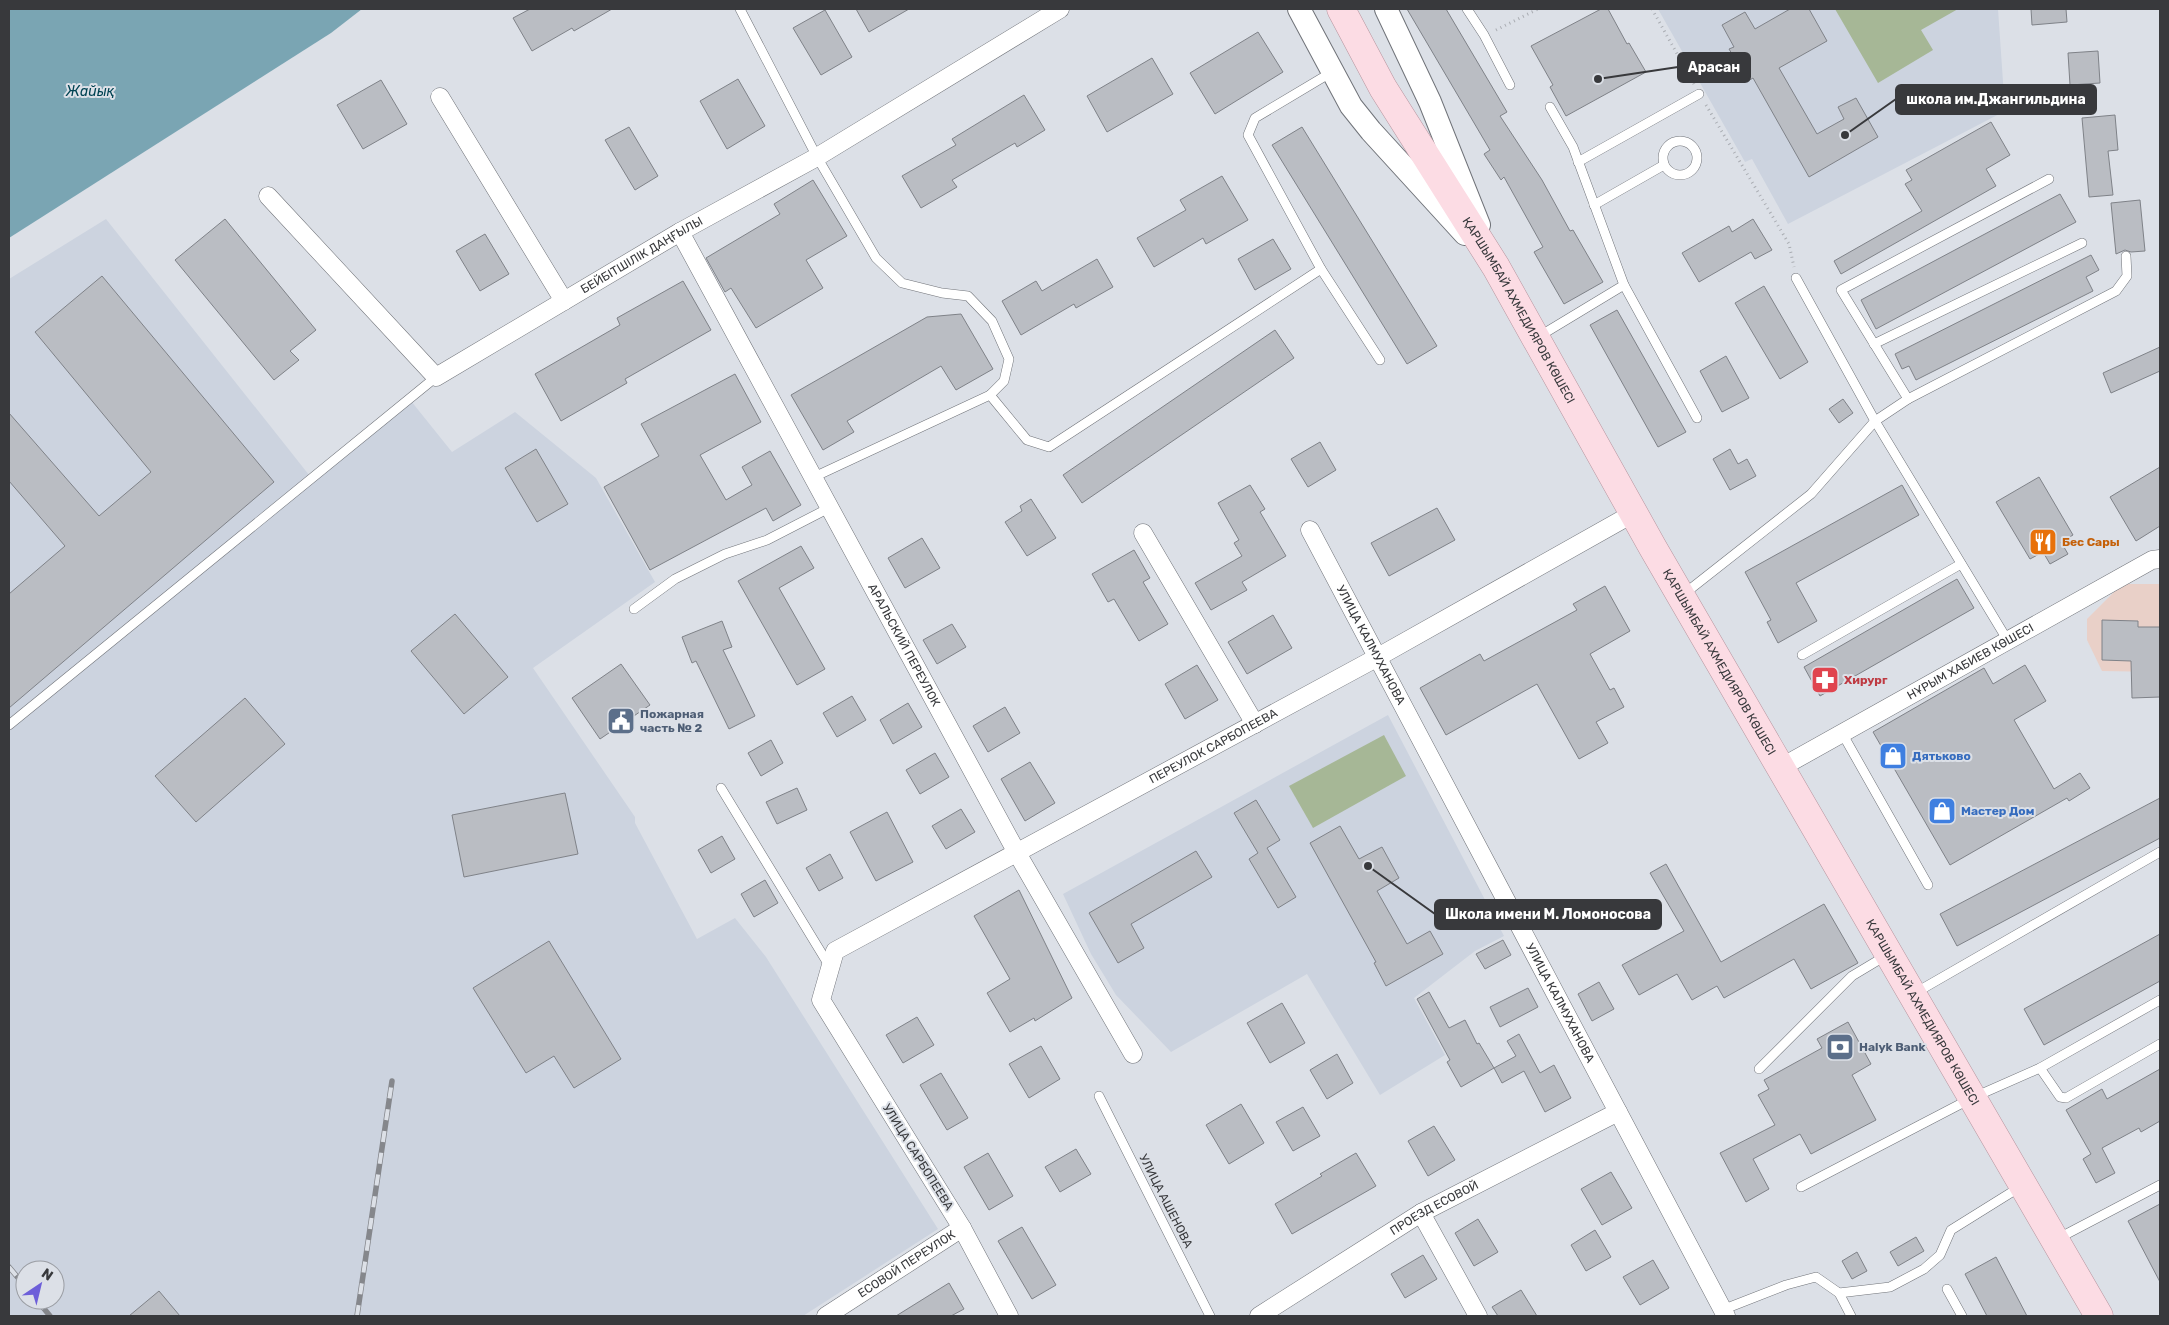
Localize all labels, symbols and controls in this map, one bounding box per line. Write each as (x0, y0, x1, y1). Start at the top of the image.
callout: Арасан (1678, 53, 1750, 82)
text: Арасан (1688, 59, 1740, 76)
water label: Жайық (65, 83, 115, 100)
callout: школа им.Джангильдина (1896, 85, 2096, 114)
text: школа им.Джангильдина (1906, 91, 2086, 108)
street label: БЕЙБІТШІЛІК ДАҢҒЫЛЫ (578, 214, 705, 296)
street label: ҚАРШЫМБАЙ АХМЕДИЯРОВ КӨШЕСІ (1459, 215, 1578, 406)
restaurant icon: Бес Сары (2028, 527, 2058, 557)
place label: Бес Сары (2062, 535, 2120, 549)
street label: ҚАРШЫМБАЙ АХМЕДИЯРОВ КӨШЕСІ (1660, 567, 1779, 758)
street label: АРАЛЬСКИЙ ПЕРЕУЛОК (865, 581, 943, 709)
street label: УЛИЦА КАЛМУХАНОВА (1333, 583, 1408, 707)
street label: НҰРЫМ ХАБИЕВ КӨШЕСІ (1905, 621, 2036, 703)
pharmacy icon: Хирург (1810, 665, 1840, 695)
place label: Хирург (1844, 673, 1888, 687)
public building icon: Пожарная часть № 2 (606, 706, 636, 736)
street label: ПЕРЕУЛОК САРБОПЕЕВА (1147, 706, 1280, 787)
place label: Пожарная часть № 2 (640, 707, 704, 735)
shop icon: Дятьково (1878, 741, 1908, 771)
place label: Дятьково (1912, 749, 1971, 763)
shop icon: Мастер Дом (1927, 796, 1957, 826)
place label: Мастер Дом (1961, 804, 2034, 818)
callout: Школа имени М. Ломоносова (1435, 900, 1661, 929)
text: Школа имени М. Ломоносова (1445, 906, 1651, 923)
street label: ҚАРШЫМБАЙ АХМЕДИЯРОВ КӨШЕСІ (1863, 917, 1982, 1108)
street label: УЛИЦА КАЛМУХАНОВА (1523, 941, 1598, 1065)
bank icon: Halyk Bank (1825, 1032, 1855, 1062)
place label: Halyk Bank (1859, 1040, 1925, 1054)
street label: УЛИЦА САРБОПЕЕВА (880, 1101, 956, 1213)
street label: УЛИЦА АШЕНОВА (1136, 1152, 1196, 1250)
street label: ПРОЕЗД ЕСОВОЙ (1387, 1178, 1481, 1238)
street label: ЕСОВОЙ ПЕРЕУЛОК (855, 1227, 958, 1300)
north arrow (15, 1260, 65, 1310)
text: N (38, 1265, 56, 1285)

